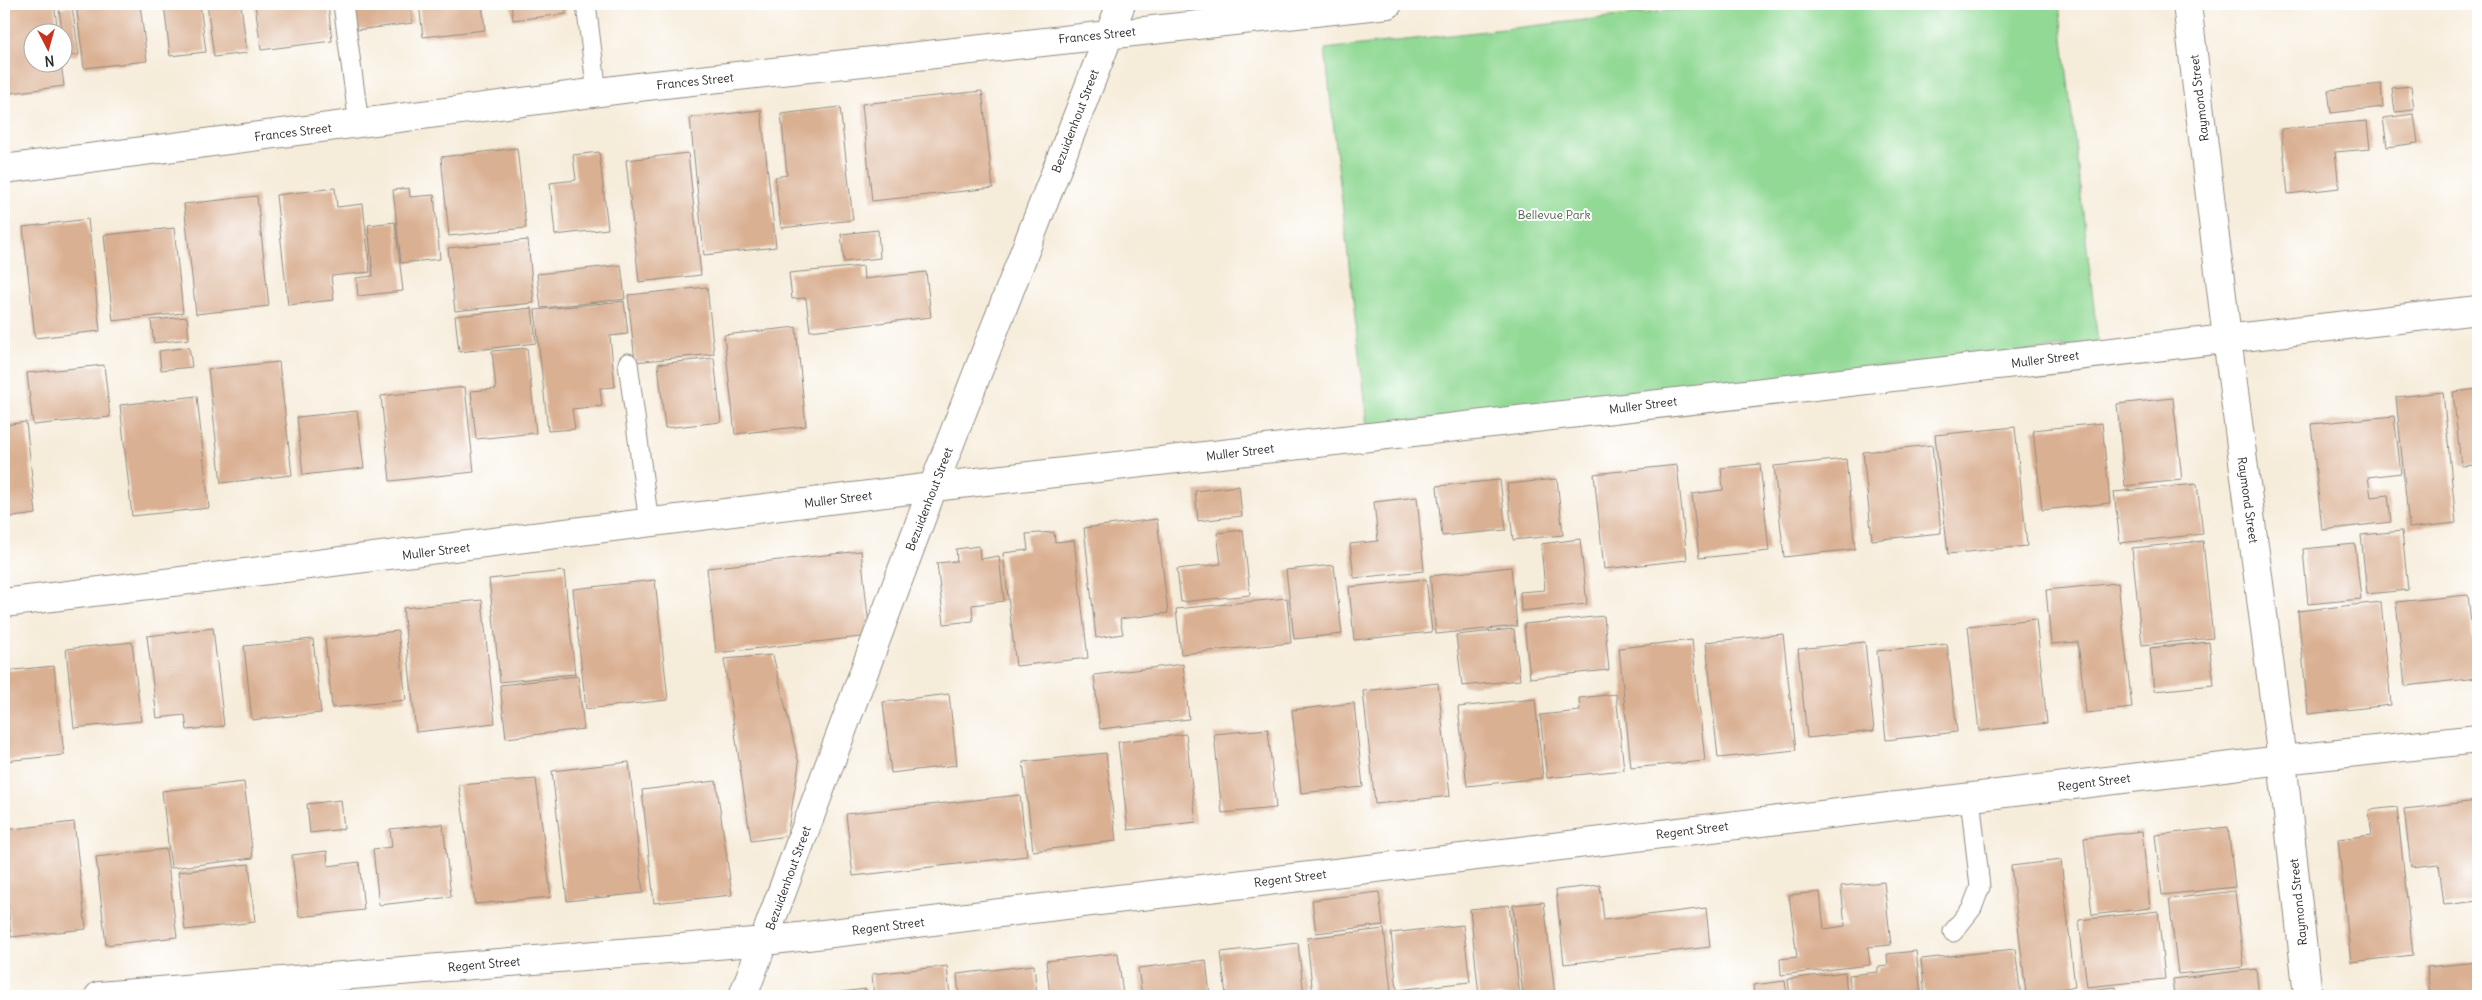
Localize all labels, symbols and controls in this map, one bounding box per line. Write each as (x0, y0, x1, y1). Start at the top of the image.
north arrow (22, 22, 72, 72)
street label: Frances Street (1058, 23, 1136, 47)
text: N (44, 51, 55, 70)
street label: Raymond Street (2186, 54, 2212, 142)
street label: Bezuidenhout Street (1048, 67, 1102, 175)
street label: Frances Street (656, 69, 734, 93)
street label: Frances Street (254, 120, 332, 144)
park label: Bellevue Park (1517, 207, 1591, 222)
street label: Muller Street (2010, 347, 2080, 371)
street label: Muller Street (1608, 393, 1678, 417)
street label: Muller Street (1205, 440, 1275, 464)
street label: Bezuidenhout Street (902, 445, 956, 553)
street label: Raymond Street (2234, 456, 2262, 544)
street label: Muller Street (803, 487, 873, 511)
street label: Muller Street (401, 539, 471, 563)
street label: Regent Street (2057, 770, 2131, 794)
street label: Regent Street (1655, 818, 1729, 842)
street label: Bezuidenhout Street (762, 824, 814, 932)
street label: Raymond Street (2286, 858, 2310, 946)
street label: Regent Street (1253, 866, 1327, 890)
street label: Regent Street (851, 914, 925, 938)
street label: Regent Street (447, 953, 521, 975)

